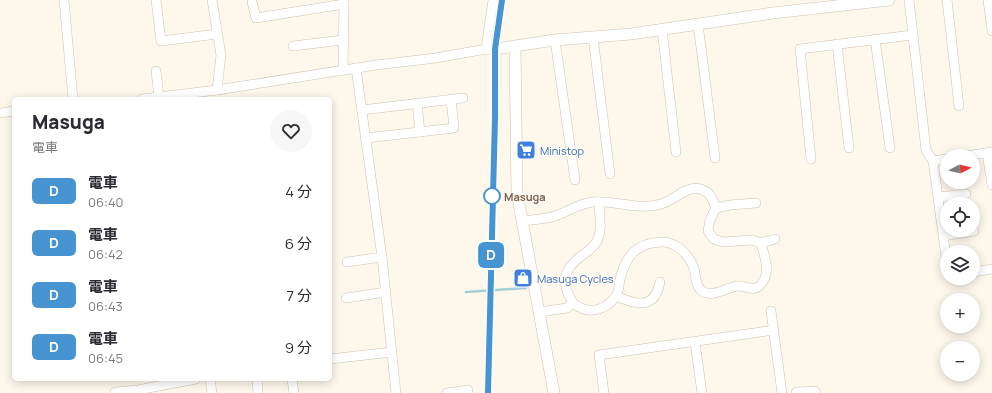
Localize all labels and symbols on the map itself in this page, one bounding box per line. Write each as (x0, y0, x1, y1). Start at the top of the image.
supermarket icon: Ministop (515, 139, 537, 161)
place label: Ministop (540, 143, 584, 158)
north arrow (940, 149, 980, 189)
marker: Masuga (483, 187, 501, 205)
place label: Masuga (504, 189, 546, 204)
line badge: D (478, 242, 504, 268)
shop icon: Masuga Cycles (512, 267, 534, 289)
place label: Masuga Cycles (537, 271, 614, 286)

